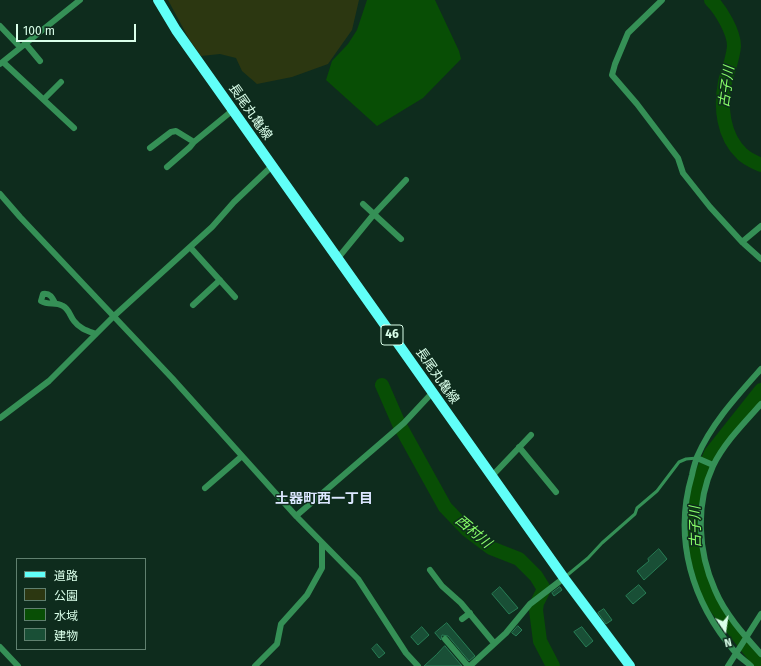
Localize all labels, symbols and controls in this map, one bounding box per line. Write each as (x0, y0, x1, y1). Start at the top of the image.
scale bar (18, 16, 138, 42)
text: 100 m (23, 24, 55, 38)
water label: 古子川 (716, 65, 738, 109)
street label: 長尾丸亀線 (225, 81, 275, 143)
road number: 46 (381, 325, 403, 345)
street label: 長尾丸亀線 (412, 345, 462, 407)
district label: 土器町西一丁目 (275, 491, 373, 507)
water label: 古子川 (687, 506, 705, 548)
water label: 西村川 (452, 512, 494, 552)
legend (16, 558, 146, 650)
text: 道路 (54, 569, 78, 583)
text: 公園 (54, 589, 78, 603)
text: 水域 (54, 609, 78, 623)
north arrow (705, 610, 745, 650)
text: 建物 (54, 629, 78, 643)
text: N (723, 635, 733, 649)

